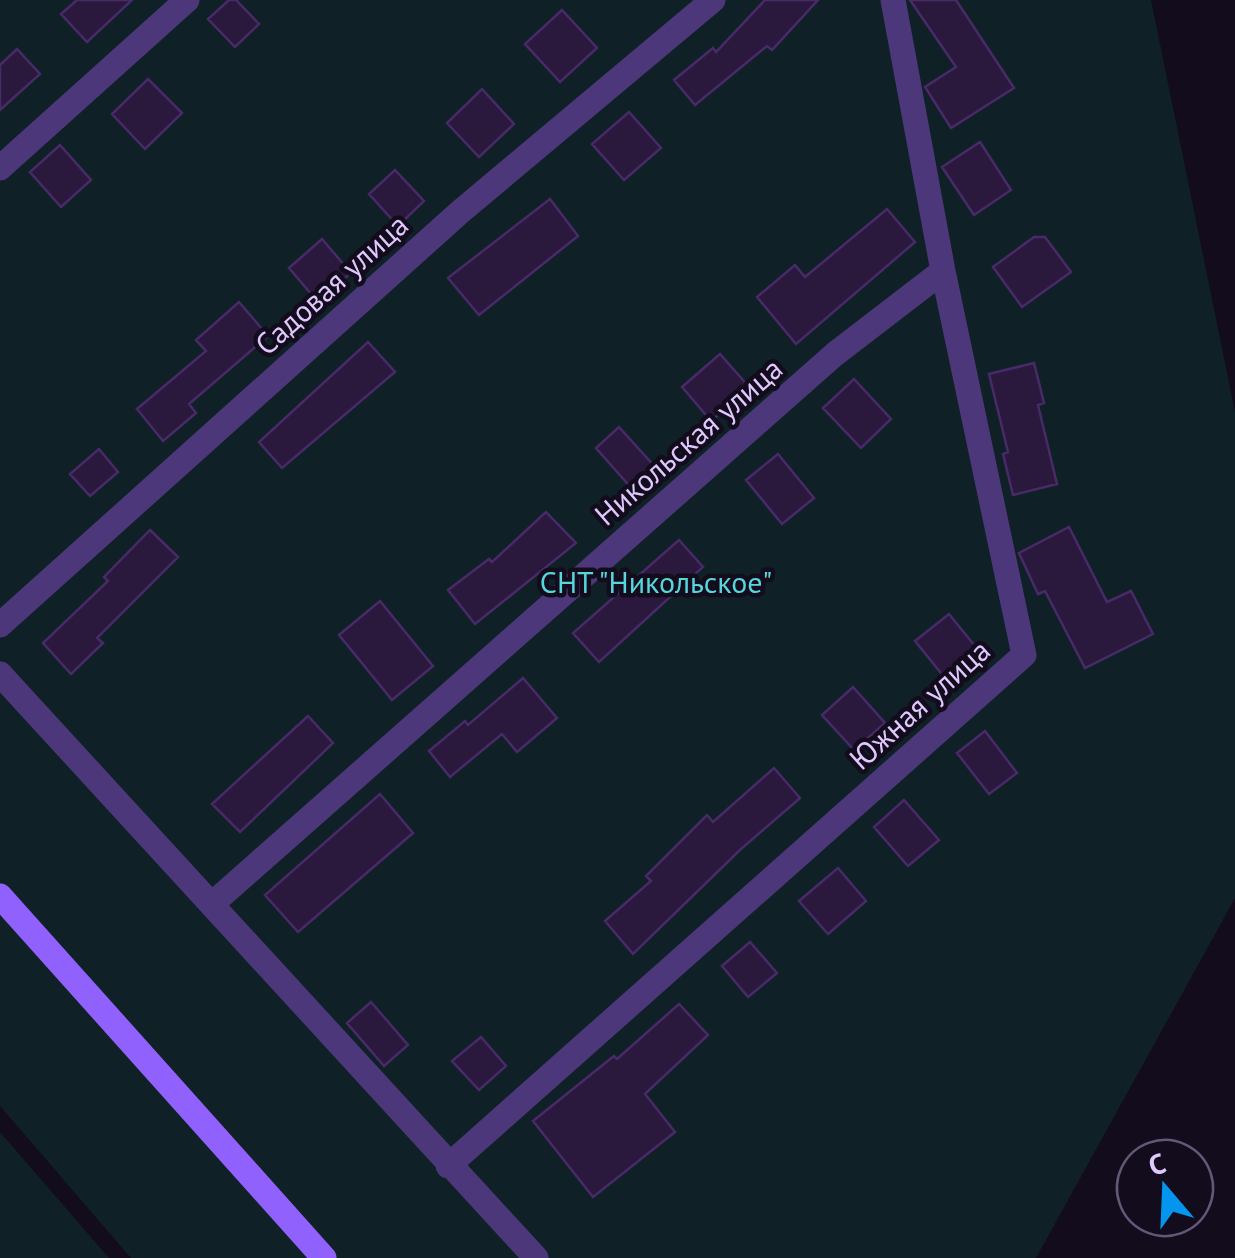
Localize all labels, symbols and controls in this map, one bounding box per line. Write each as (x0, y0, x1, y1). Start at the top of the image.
street label: Садовая улица (246, 205, 416, 363)
street label: Никольская улица (586, 349, 790, 533)
park label: СНТ "Никольское" (540, 562, 772, 601)
street label: Южная улица (840, 631, 998, 777)
north arrow (1115, 1138, 1215, 1238)
text: С (1143, 1144, 1170, 1184)

